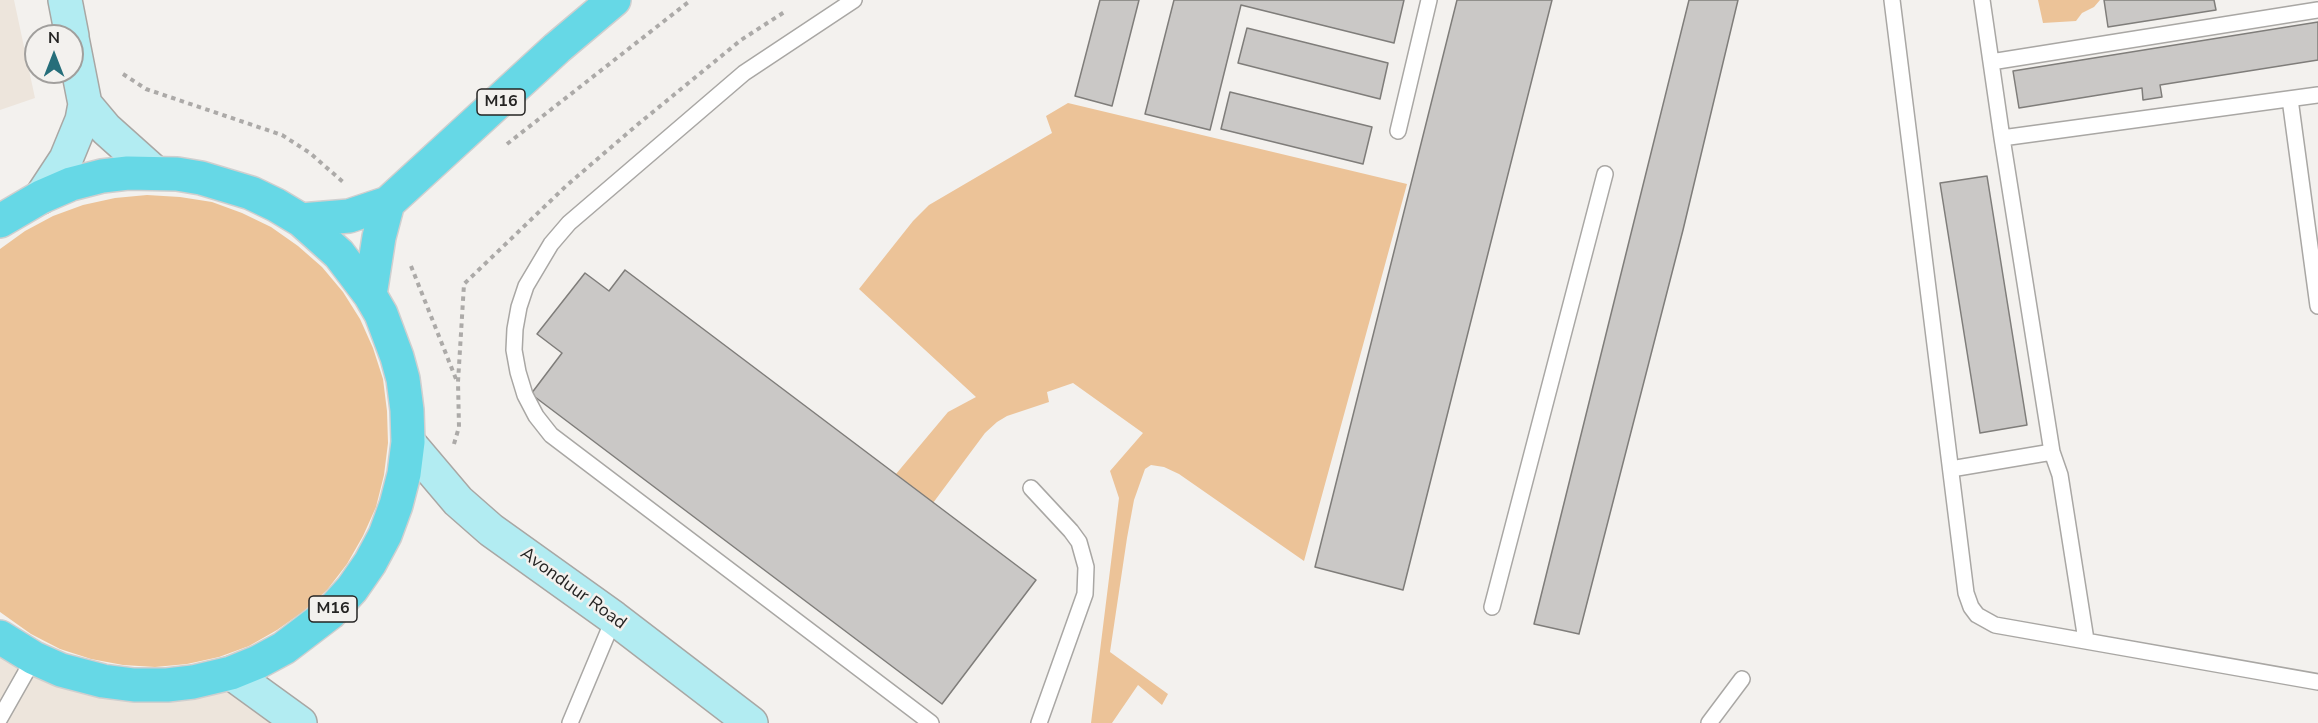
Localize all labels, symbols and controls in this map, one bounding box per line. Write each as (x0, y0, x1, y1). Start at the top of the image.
north arrow (24, 24, 84, 84)
text: N (48, 27, 60, 49)
road number: M16 (477, 89, 525, 115)
street label: Avonduur Road (516, 543, 630, 635)
road number: M16 (309, 596, 357, 622)

